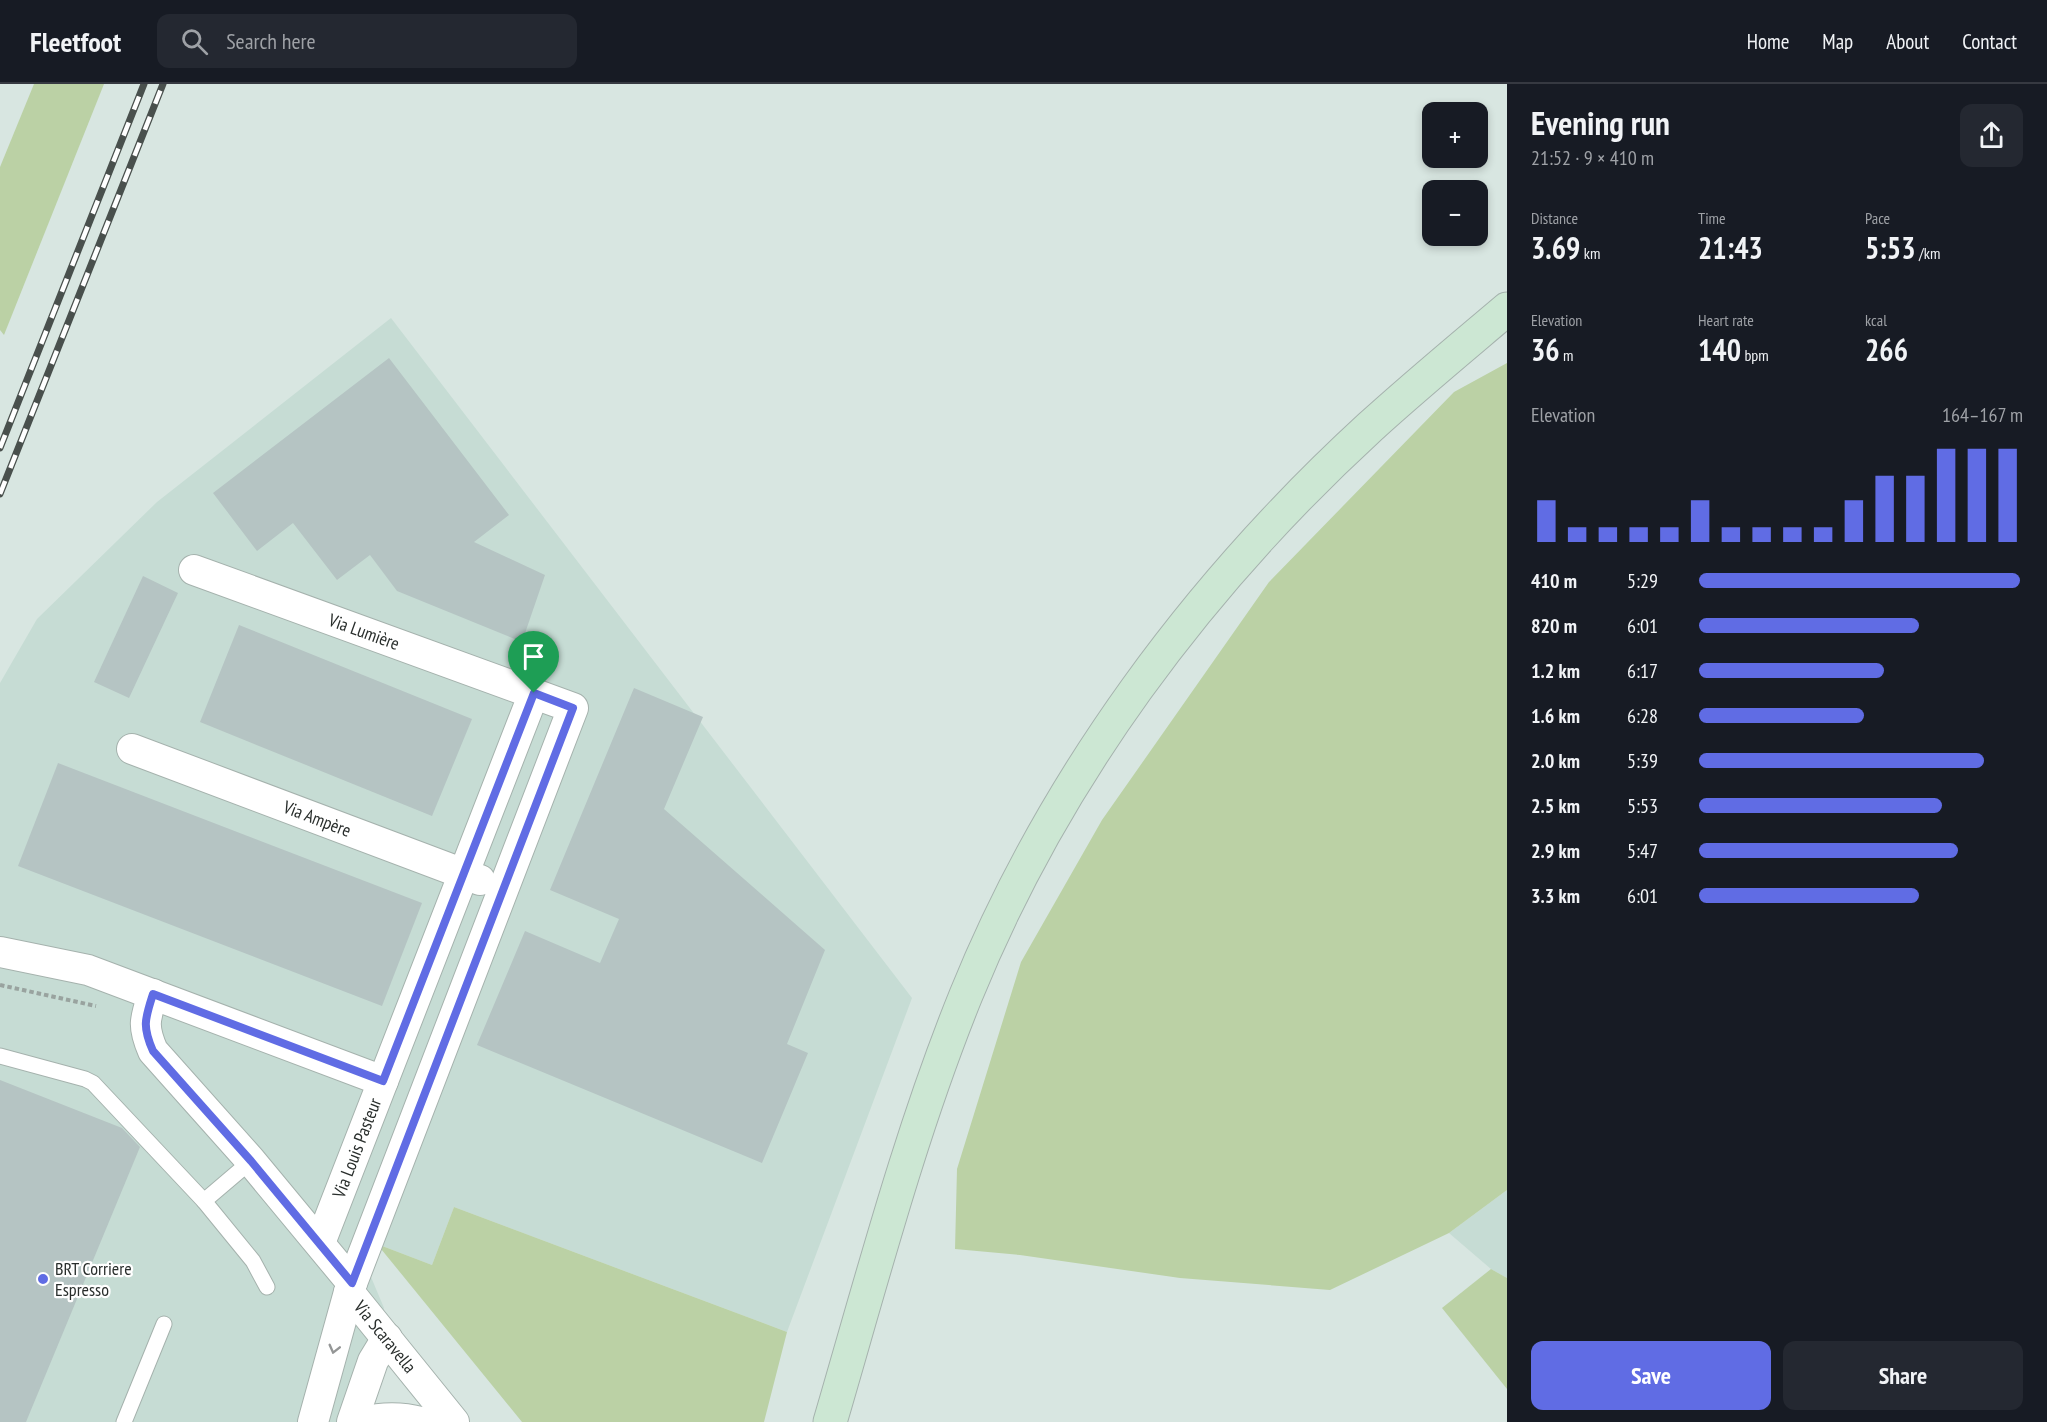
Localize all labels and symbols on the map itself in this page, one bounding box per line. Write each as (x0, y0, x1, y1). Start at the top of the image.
street label: Via Lumière (325, 608, 403, 655)
pin (508, 631, 559, 693)
street label: Via Ampère (279, 795, 354, 842)
street label: Via Louis Pasteur (327, 1095, 386, 1202)
place label: BRT Corriere Espresso (55, 1257, 132, 1301)
marker: BRT Corriere Espresso (36, 1272, 50, 1286)
street label: Via Scaravella (349, 1295, 422, 1378)
one-way arrow (329, 1344, 342, 1354)

